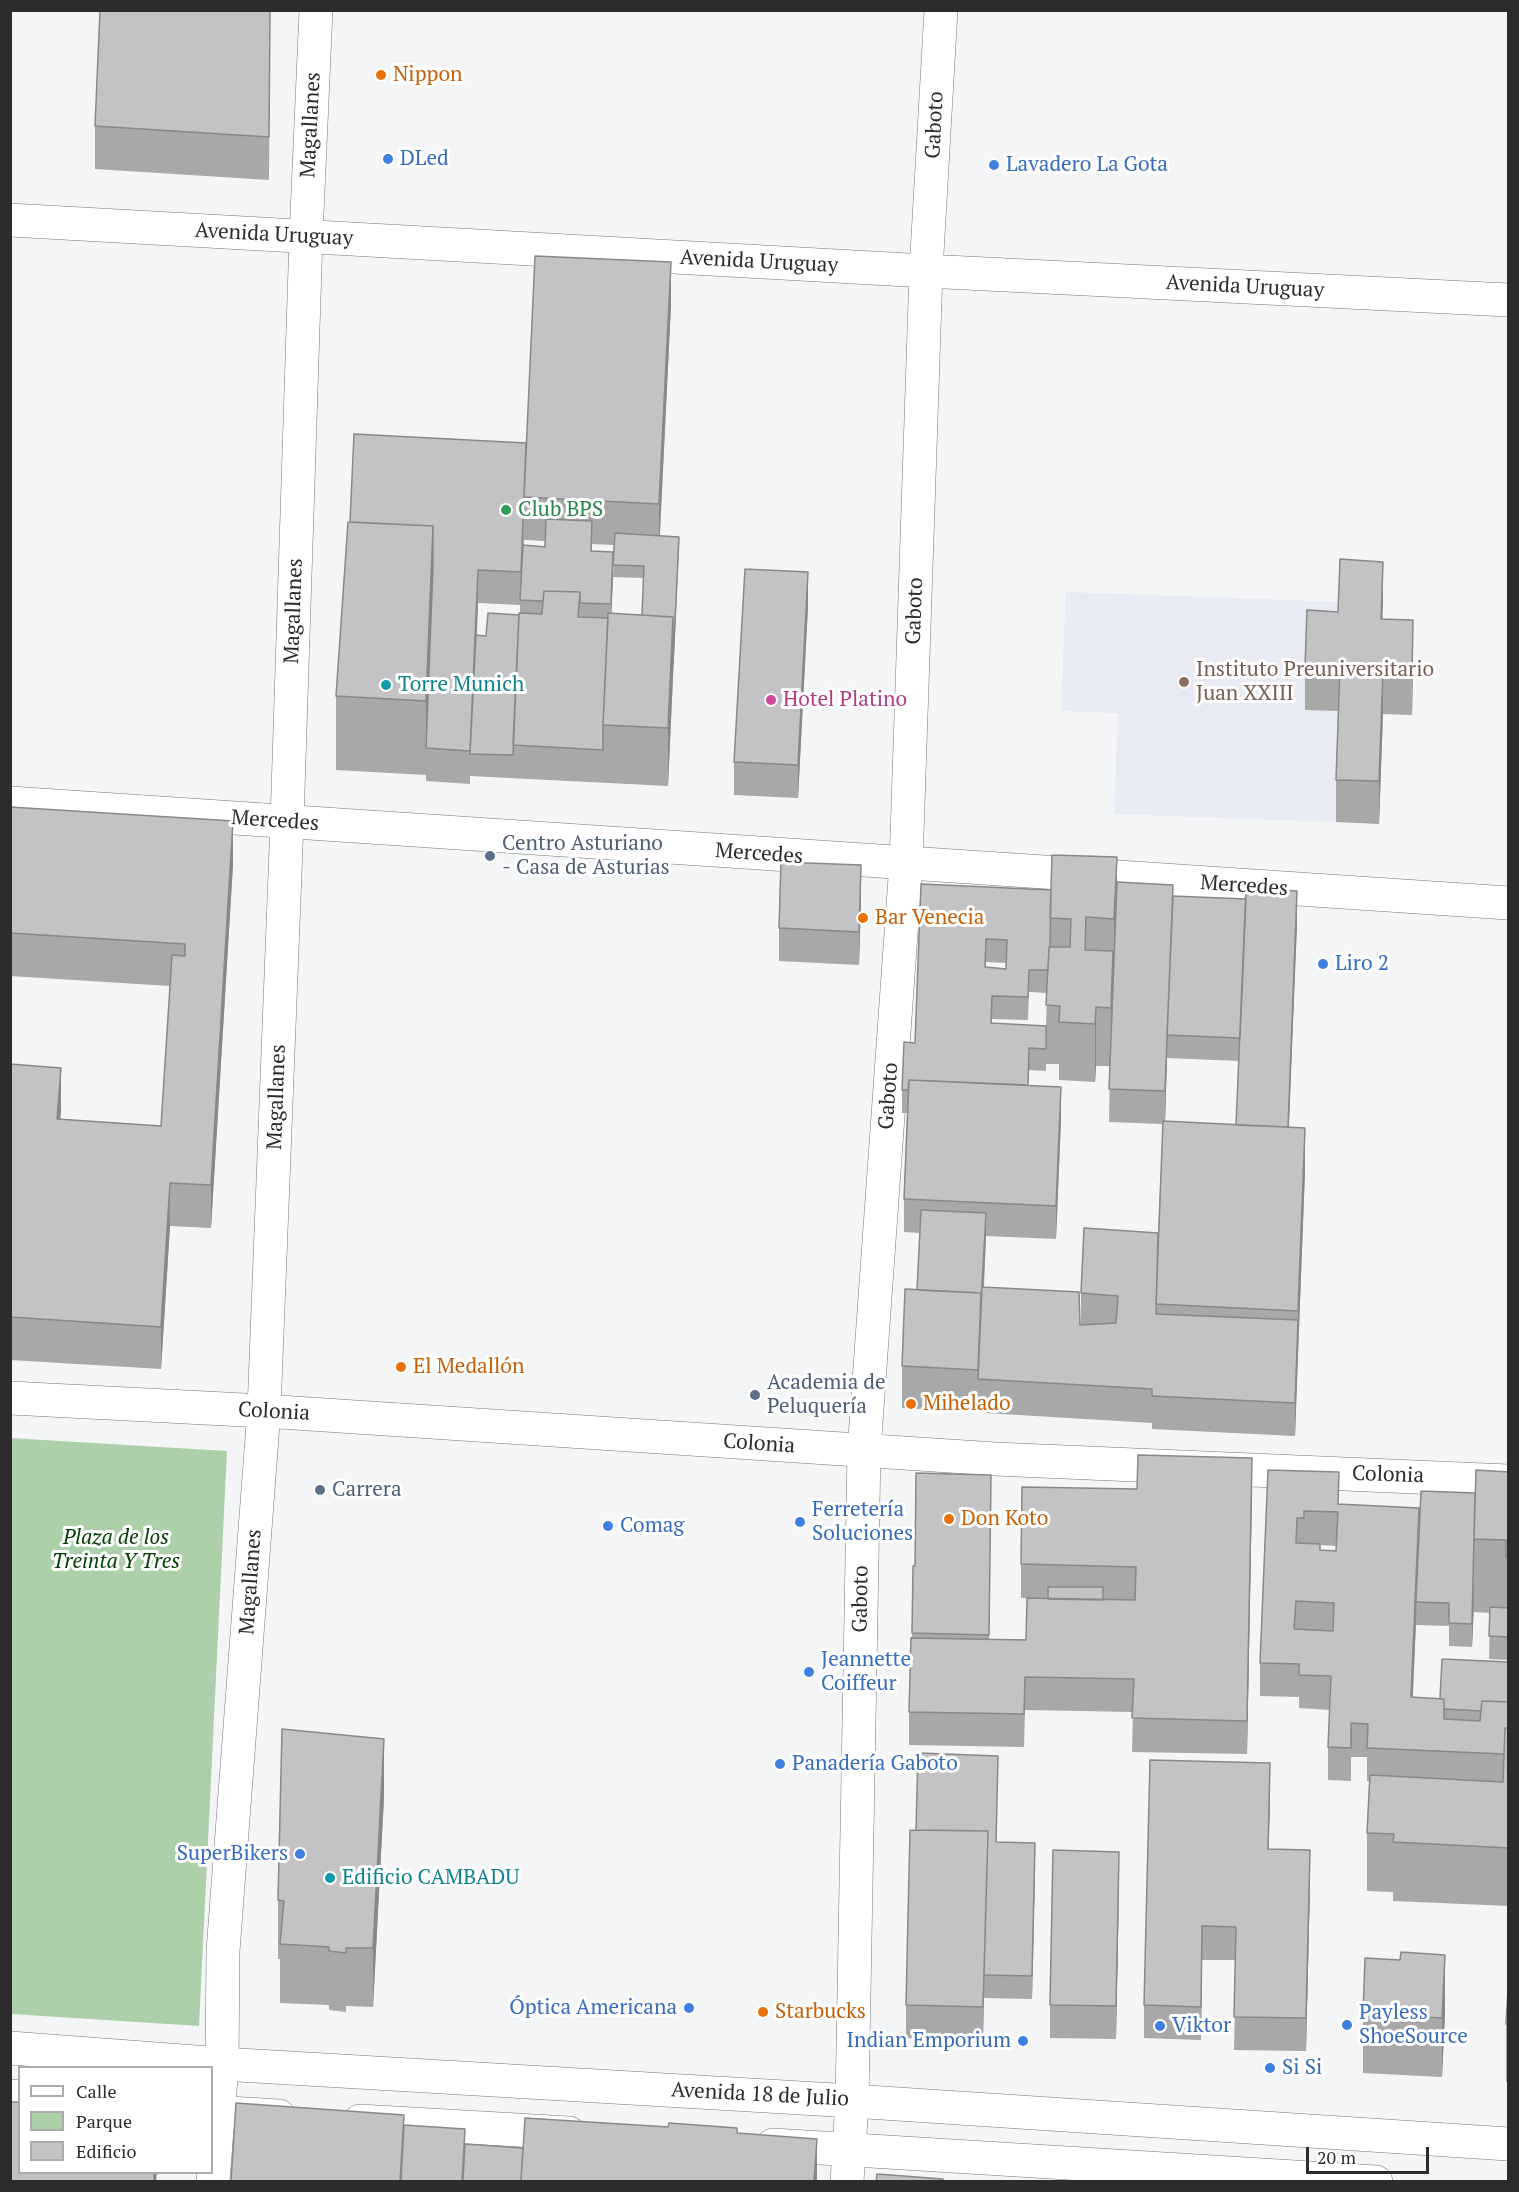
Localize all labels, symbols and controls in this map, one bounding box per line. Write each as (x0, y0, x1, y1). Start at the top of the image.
place label: Nippon (393, 62, 463, 88)
marker: Nippon (374, 68, 388, 82)
street label: Magallanes (296, 71, 326, 179)
street label: Gaboto (921, 91, 949, 159)
place label: DLed (400, 146, 449, 172)
marker: DLed (381, 152, 395, 166)
place label: Lavadero La Gota (1006, 152, 1168, 178)
marker: Lavadero La Gota (987, 158, 1001, 172)
street label: Avenida Uruguay (194, 218, 354, 252)
street label: Avenida Uruguay (679, 245, 839, 279)
street label: Avenida Uruguay (1165, 270, 1325, 304)
place label: Club BPS (518, 497, 603, 523)
marker: Club BPS (499, 503, 513, 517)
street label: Magallanes (280, 558, 308, 664)
street label: Gaboto (901, 577, 929, 645)
place label: Instituto Preuniversitario Juan XXIII (1196, 657, 1434, 707)
place label: Torre Munich (398, 672, 524, 698)
marker: Instituto Preuniversitario Juan XXIII (1177, 675, 1191, 689)
marker: Torre Munich (379, 678, 393, 692)
place label: Hotel Platino (783, 687, 907, 713)
marker: Hotel Platino (764, 693, 778, 707)
street label: Mercedes (230, 805, 320, 837)
place label: Centro Asturiano - Casa de Asturias (502, 831, 670, 881)
street label: Mercedes (714, 838, 804, 870)
marker: Centro Asturiano - Casa de Asturias (483, 849, 497, 863)
street label: Mercedes (1199, 870, 1289, 902)
place label: Bar Venecia (875, 905, 984, 931)
marker: Bar Venecia (856, 911, 870, 925)
place label: Liro 2 (1335, 951, 1389, 977)
marker: Liro 2 (1316, 957, 1330, 971)
street label: Magallanes (263, 1044, 291, 1150)
street label: Gaboto (874, 1062, 904, 1130)
place label: El Medallón (413, 1354, 524, 1380)
marker: El Medallón (394, 1360, 408, 1374)
place label: Academia de Peluquería (767, 1370, 886, 1420)
marker: Academia de Peluquería (748, 1388, 762, 1402)
place label: Mihelado (923, 1391, 1011, 1417)
marker: Mihelado (904, 1397, 918, 1411)
street label: Colonia (237, 1398, 311, 1426)
street label: Colonia (722, 1429, 796, 1459)
street label: Colonia (1352, 1461, 1424, 1489)
place label: Carrera (332, 1477, 401, 1503)
marker: Carrera (313, 1483, 327, 1497)
place label: Ferretería Soluciones (812, 1497, 913, 1547)
place label: Don Koto (961, 1506, 1048, 1532)
marker: Don Koto (942, 1512, 956, 1526)
place label: Comag (620, 1513, 684, 1539)
marker: Ferretería Soluciones (793, 1515, 807, 1529)
marker: Comag (601, 1519, 615, 1533)
park label: Plaza de los Treinta Y Tres (52, 1525, 180, 1575)
street label: Magallanes (235, 1528, 267, 1636)
street label: Gaboto (848, 1565, 874, 1633)
place label: Jeannette Coiffeur (821, 1647, 911, 1697)
marker: Jeannette Coiffeur (802, 1665, 816, 1679)
place label: Panadería Gaboto (792, 1751, 958, 1777)
marker: Panadería Gaboto (773, 1757, 787, 1771)
place label: SuperBikers (177, 1841, 288, 1867)
marker: SuperBikers (293, 1847, 307, 1861)
place label: Edificio CAMBADU (342, 1865, 519, 1891)
marker: Edificio CAMBADU (323, 1871, 337, 1885)
place label: Óptica Americana (509, 1995, 677, 2021)
place label: Starbucks (775, 1999, 866, 2025)
place label: Payless ShoeSource (1359, 2000, 1468, 2050)
marker: Óptica Americana (682, 2001, 696, 2015)
marker: Starbucks (756, 2005, 770, 2019)
place label: Viktor (1172, 2013, 1231, 2039)
marker: Payless ShoeSource (1340, 2018, 1354, 2032)
marker: Viktor (1153, 2019, 1167, 2033)
place label: Indian Emporium (847, 2028, 1011, 2054)
marker: Indian Emporium (1016, 2034, 1030, 2048)
place label: Si Si (1282, 2055, 1322, 2081)
marker: Si Si (1263, 2061, 1277, 2075)
legend (18, 2066, 213, 2174)
street label: Avenida 18 de Julio (670, 2078, 850, 2112)
text: Calle (76, 2079, 117, 2103)
text: Parque (76, 2109, 132, 2133)
scale bar (1309, 2135, 1432, 2173)
text: Edificio (76, 2139, 136, 2163)
text: 20 m (1317, 2145, 1356, 2169)

